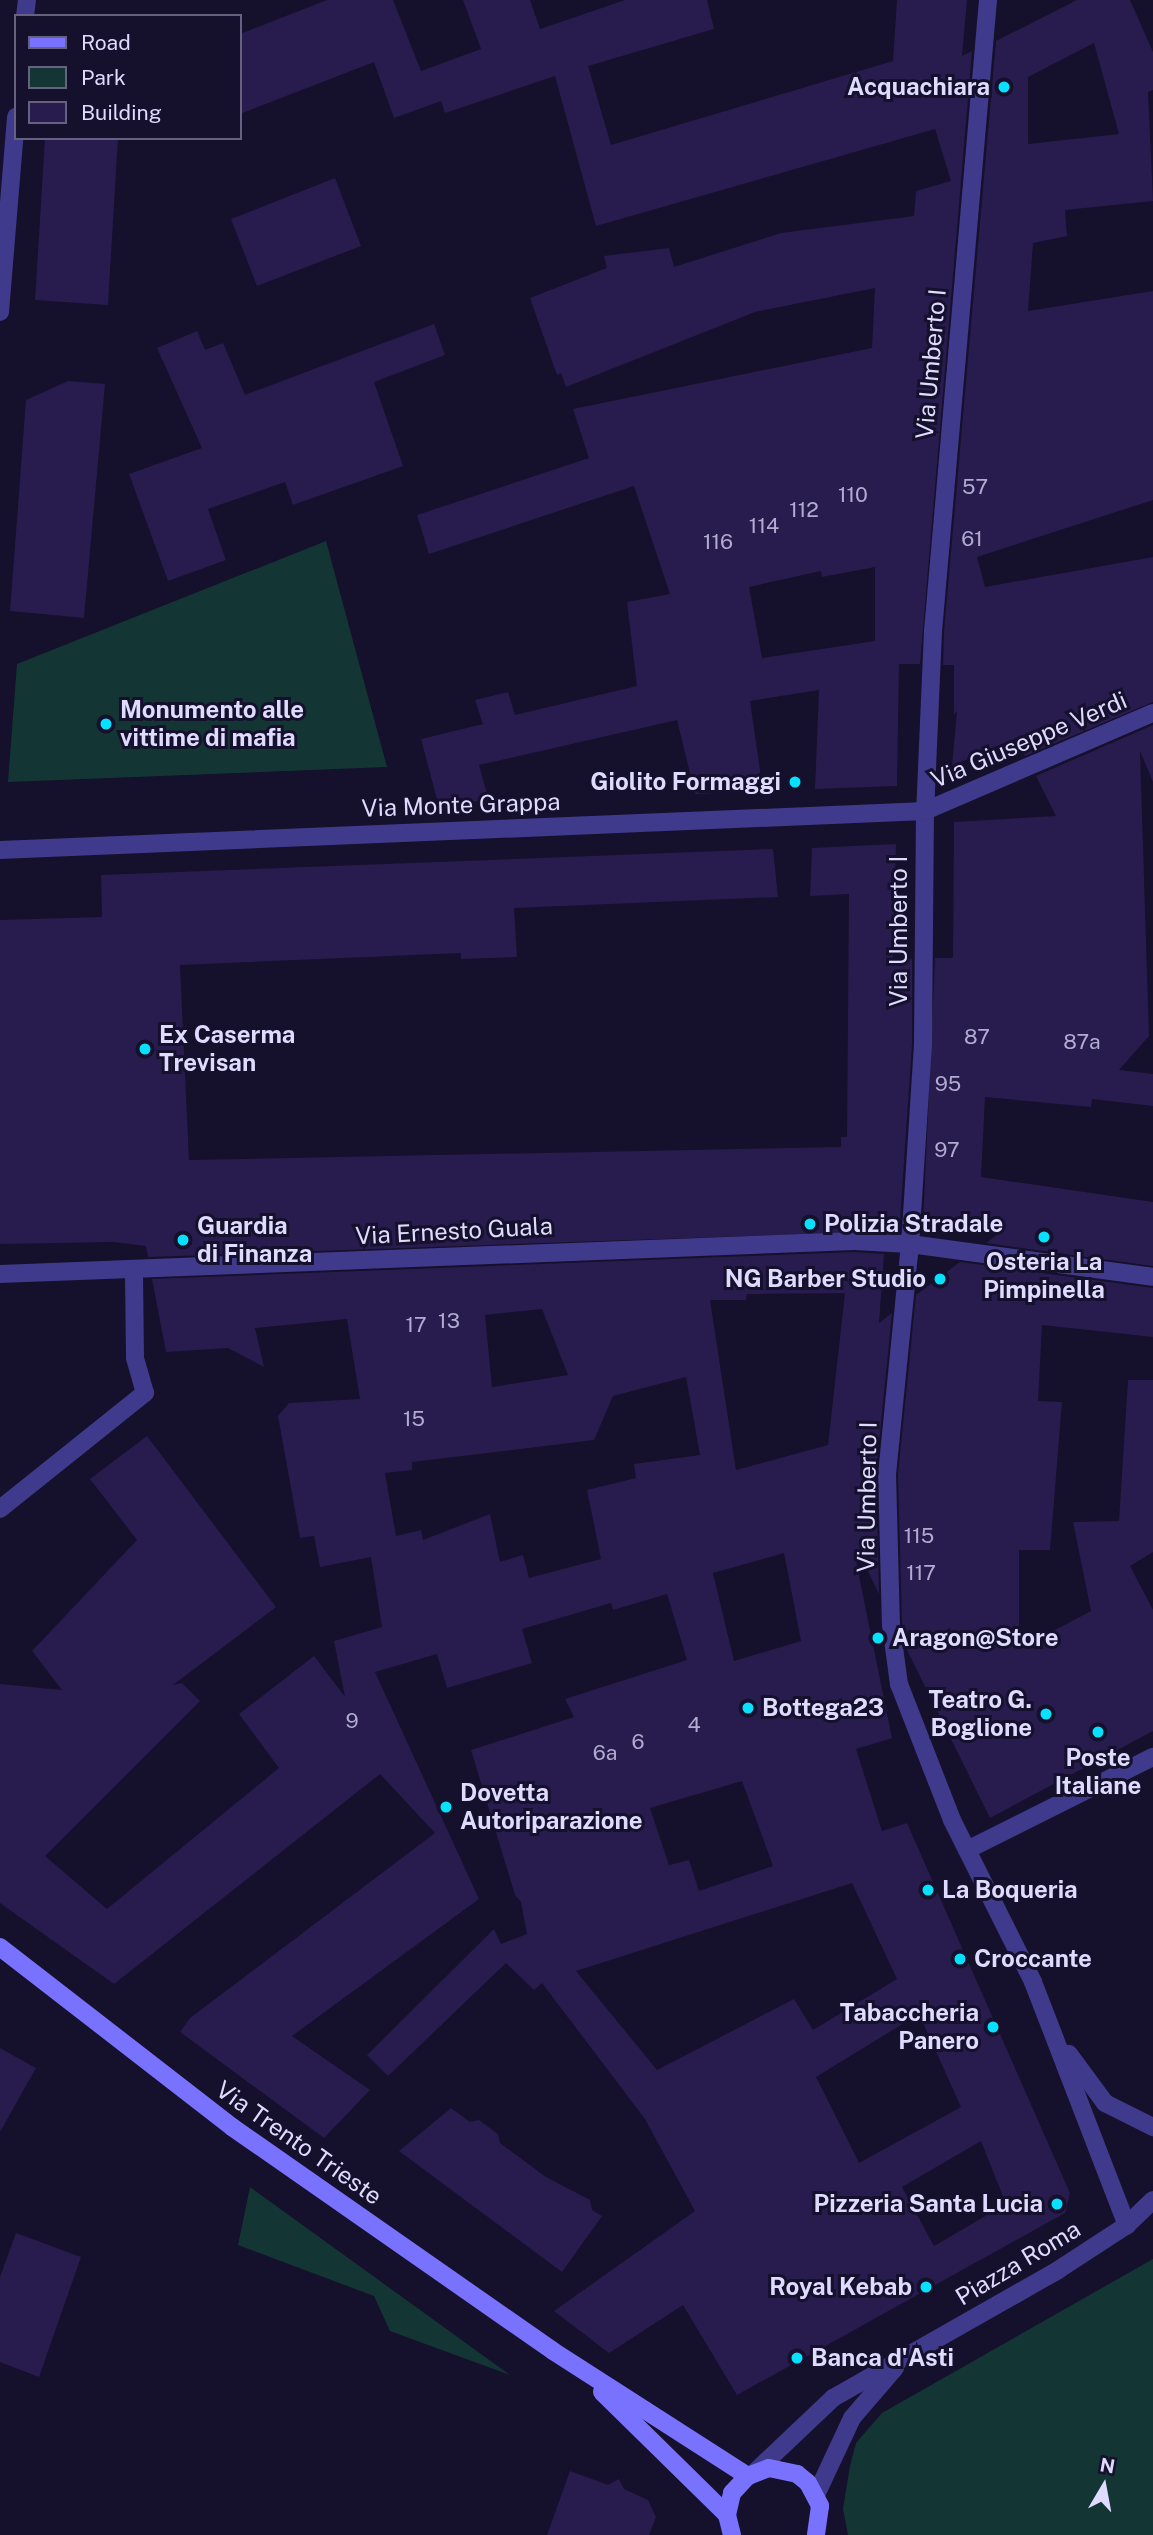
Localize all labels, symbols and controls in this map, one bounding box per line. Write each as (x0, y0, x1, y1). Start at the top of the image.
legend (14, 14, 242, 140)
text: Road (81, 30, 131, 55)
text: Park (81, 65, 126, 90)
place label: Acquachiara (847, 73, 990, 101)
marker: Acquachiara (996, 79, 1012, 95)
text: Building (81, 100, 162, 125)
street label: Via Umberto I (910, 288, 952, 440)
house number: 57 (962, 474, 988, 500)
house number: 110 (838, 482, 868, 508)
house number: 112 (789, 497, 819, 523)
house number: 114 (749, 513, 779, 539)
house number: 61 (961, 526, 983, 552)
house number: 116 (703, 529, 733, 555)
street label: Via Giuseppe Verdi (926, 686, 1132, 794)
place label: Monumento alle vittime di mafia (120, 696, 304, 752)
marker: Monumento alle vittime di mafia (98, 716, 114, 732)
place label: Giolito Formaggi (590, 768, 781, 796)
marker: Giolito Formaggi (787, 774, 803, 790)
street label: Via Monte Grappa (361, 787, 561, 823)
street label: Via Umberto I (885, 856, 913, 1006)
place label: Ex Caserma Trevisan (159, 1021, 295, 1077)
house number: 87 (964, 1024, 990, 1050)
house number: 87a (1063, 1029, 1101, 1055)
marker: Ex Caserma Trevisan (137, 1041, 153, 1057)
house number: 95 (935, 1071, 961, 1097)
house number: 97 (934, 1137, 960, 1163)
place label: Polizia Stradale (824, 1210, 1003, 1238)
street label: Via Ernesto Guala (354, 1211, 554, 1251)
place label: Guardia di Finanza (197, 1212, 312, 1268)
marker: Polizia Stradale (802, 1216, 818, 1232)
marker: Osteria La Pimpinella (1036, 1229, 1052, 1245)
marker: Guardia di Finanza (175, 1232, 191, 1248)
place label: Osteria La Pimpinella (983, 1248, 1105, 1304)
place label: NG Barber Studio (725, 1265, 926, 1293)
marker: NG Barber Studio (932, 1271, 948, 1287)
house number: 13 (438, 1308, 460, 1334)
house number: 17 (405, 1312, 427, 1338)
house number: 15 (403, 1406, 425, 1432)
street label: Via Umberto I (851, 1421, 883, 1573)
house number: 115 (904, 1523, 934, 1549)
house number: 117 (906, 1560, 936, 1586)
place label: Aragon@Store (892, 1624, 1059, 1652)
marker: Aragon@Store (870, 1630, 886, 1646)
place label: Teatro G. Boglione (928, 1686, 1032, 1742)
place label: Bottega23 (762, 1694, 884, 1722)
marker: Bottega23 (740, 1700, 756, 1716)
marker: Teatro G. Boglione (1038, 1706, 1054, 1722)
house number: 9 (345, 1708, 359, 1734)
house number: 4 (687, 1712, 701, 1738)
marker: Poste Italiane (1090, 1724, 1106, 1740)
house number: 6 (631, 1729, 645, 1755)
house number: 6a (593, 1740, 617, 1766)
place label: Poste Italiane (1055, 1744, 1141, 1800)
place label: Dovetta Autoriparazione (460, 1779, 643, 1835)
marker: Dovetta Autoriparazione (438, 1799, 454, 1815)
place label: La Boqueria (942, 1876, 1078, 1904)
marker: La Boqueria (920, 1882, 936, 1898)
place label: Croccante (974, 1945, 1092, 1973)
marker: Croccante (952, 1951, 968, 1967)
place label: Tabaccheria Panero (840, 1999, 979, 2055)
marker: Tabaccheria Panero (985, 2019, 1001, 2035)
street label: Via Trento Trieste (210, 2075, 388, 2211)
place label: Pizzeria Santa Lucia (814, 2190, 1043, 2218)
marker: Pizzeria Santa Lucia (1049, 2196, 1065, 2212)
street label: Piazza Roma (950, 2215, 1086, 2311)
place label: Royal Kebab (769, 2273, 912, 2301)
marker: Royal Kebab (918, 2279, 934, 2295)
place label: Banca d'Asti (811, 2344, 954, 2372)
marker: Banca d'Asti (789, 2350, 805, 2366)
north arrow (1069, 2451, 1139, 2521)
text: N (1098, 2453, 1117, 2477)

